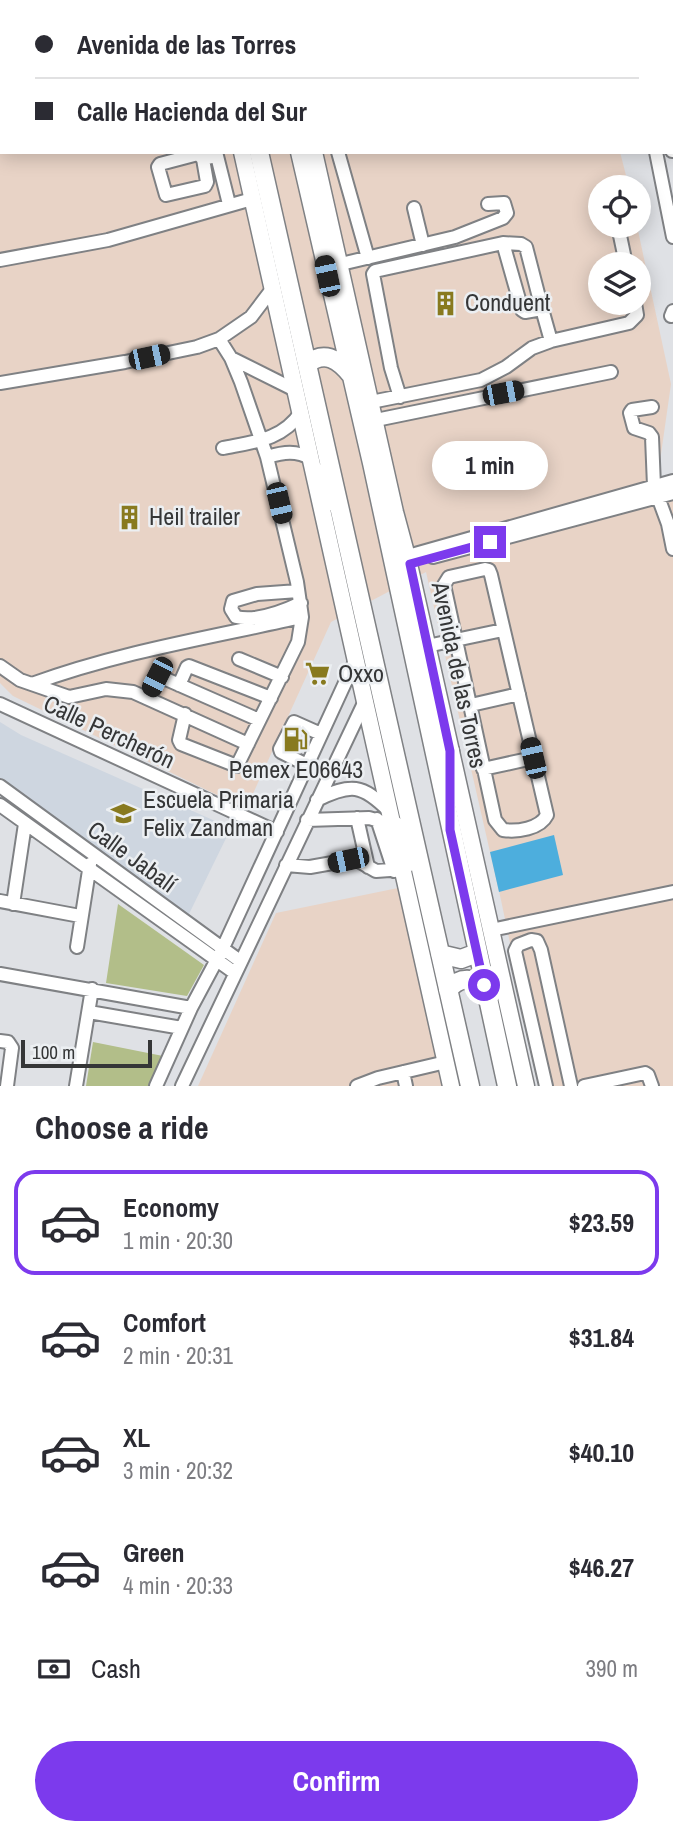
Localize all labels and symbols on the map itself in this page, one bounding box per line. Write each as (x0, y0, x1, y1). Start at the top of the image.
car (313, 253, 342, 299)
place label: Conduent (465, 286, 551, 318)
building icon: Conduent (431, 289, 459, 317)
car (127, 342, 172, 372)
car (481, 379, 526, 407)
callout: 1 min (432, 440, 548, 490)
car (265, 480, 294, 526)
place label: Heil trailer (149, 500, 240, 532)
building icon: Heil trailer (115, 503, 143, 531)
route end (474, 526, 506, 558)
street label: Avenida de las Torres (424, 578, 495, 771)
car (139, 654, 176, 700)
place label: Oxxo (338, 657, 384, 689)
supermarket icon: Oxxo (304, 660, 332, 688)
street label: Calle Percherón (39, 687, 180, 775)
fuel station icon: Pemex E06643 (282, 725, 310, 753)
car (519, 735, 548, 781)
place label: Pemex E06643 (229, 753, 363, 785)
place label: Escuela Primaria Felix Zandman (143, 783, 294, 843)
school or university icon: Escuela Primaria Felix Zandman (109, 800, 137, 828)
street label: Calle Jabalí (82, 813, 184, 900)
car (326, 845, 371, 875)
route start (468, 969, 500, 1001)
scale bar (21, 1037, 152, 1069)

